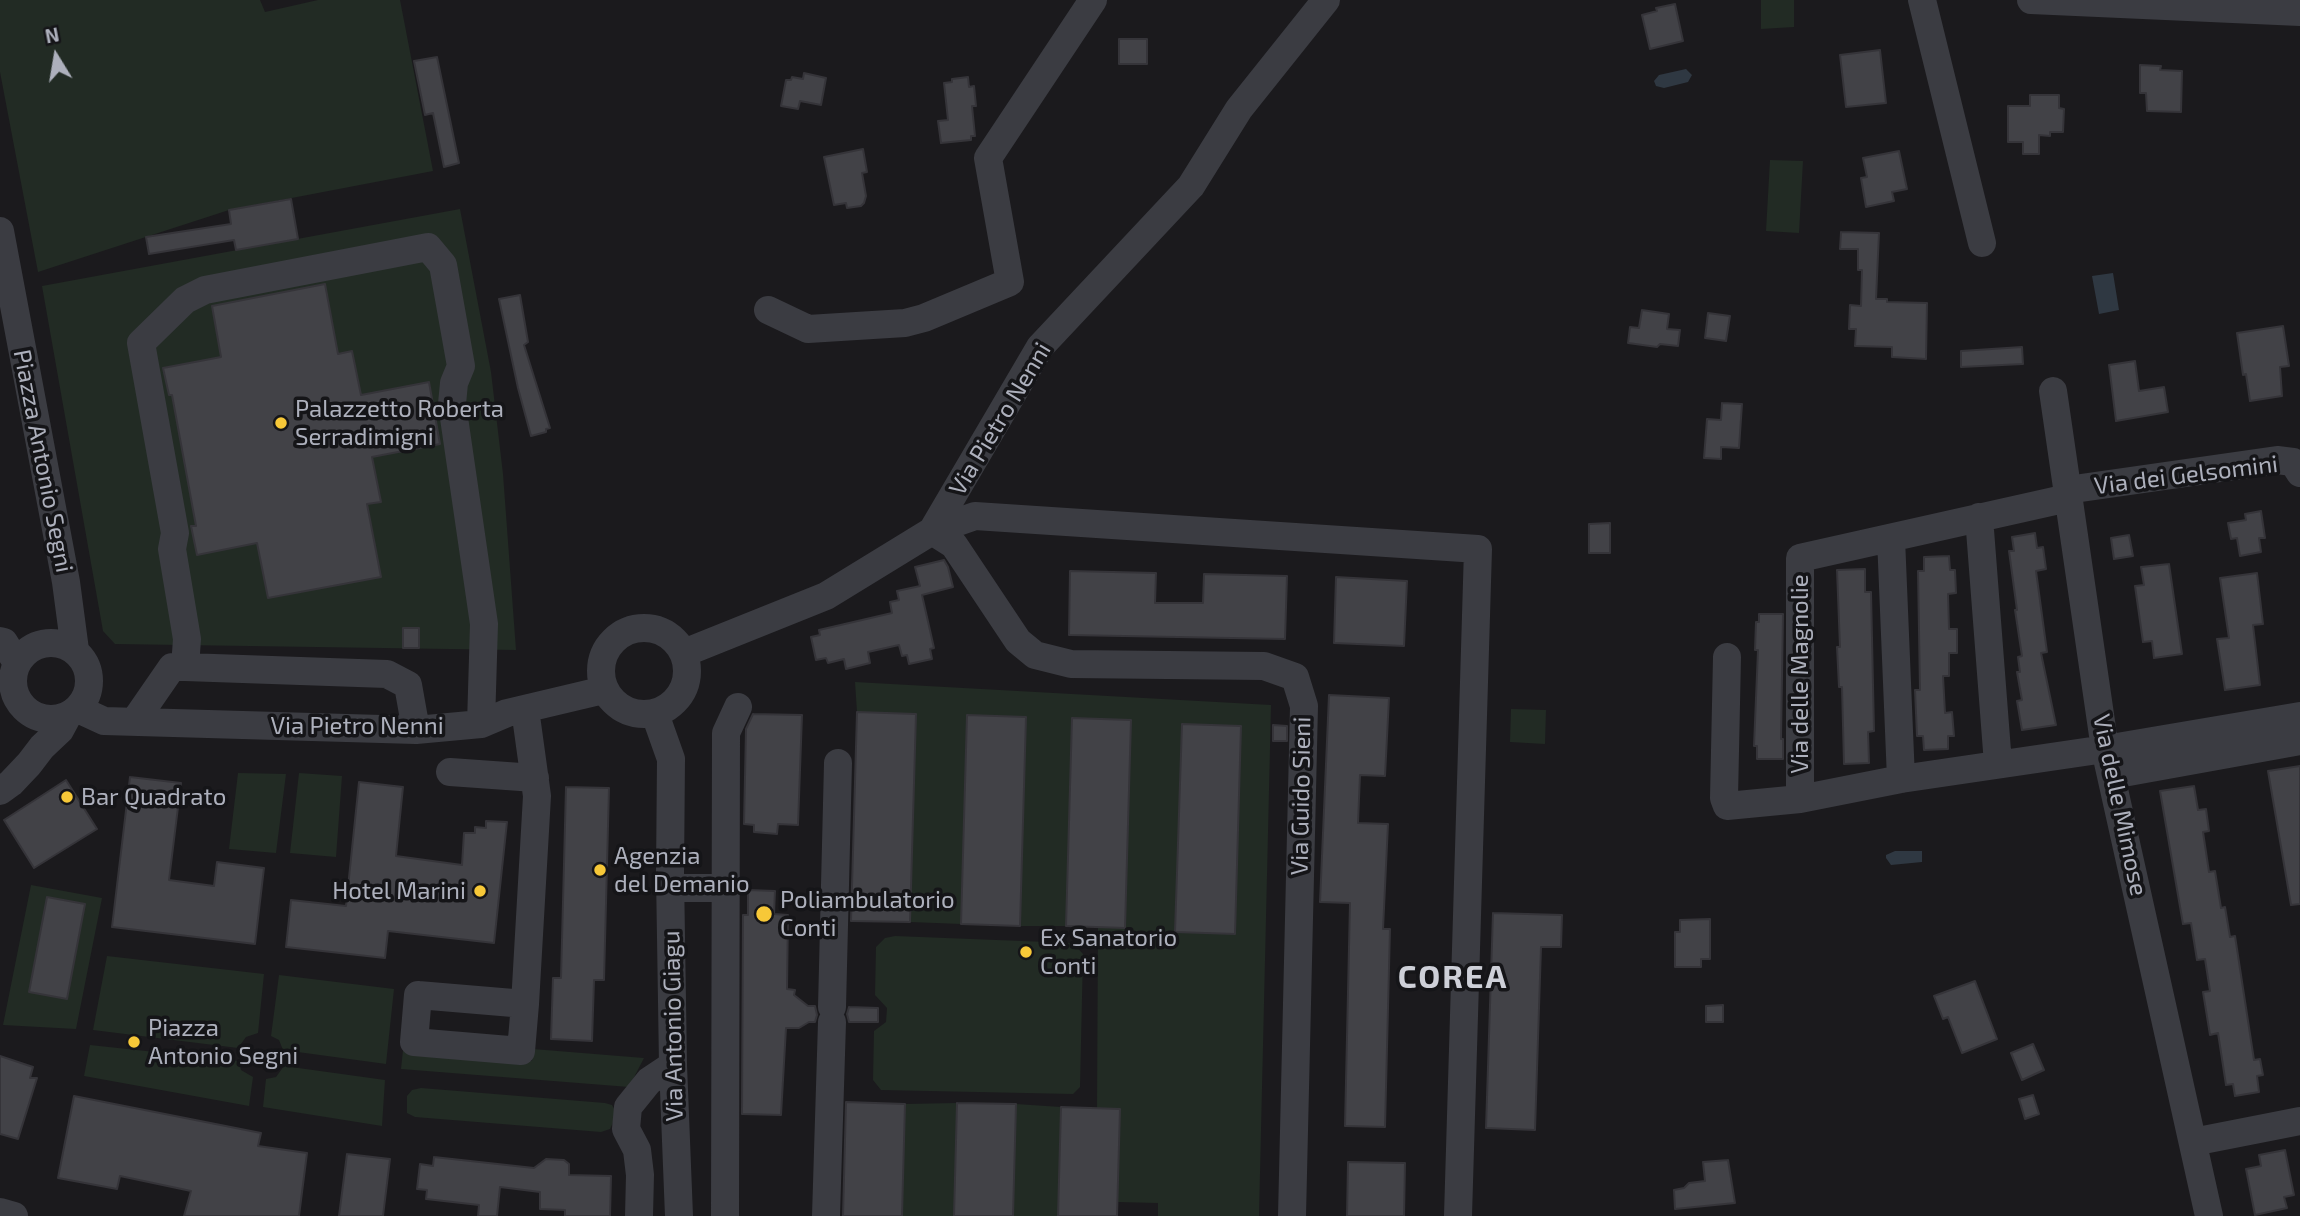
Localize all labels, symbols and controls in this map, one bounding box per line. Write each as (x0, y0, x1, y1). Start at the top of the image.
north arrow (21, 21, 91, 91)
text: N (43, 22, 61, 47)
street label: Via Pietro Nenni (943, 337, 1057, 501)
street label: Piazza Antonio Segni (7, 347, 79, 575)
place label: Palazzetto Roberta Serradimigni (295, 395, 504, 451)
marker: Palazzetto Roberta Serradimigni (273, 415, 289, 431)
street label: Via dei Gelsomini (2093, 449, 2279, 501)
street label: Via delle Magnolie (1786, 574, 1814, 774)
street label: Via Pietro Nenni (270, 712, 444, 740)
street label: Via delle Mimose (2087, 712, 2153, 898)
street label: Via Guido Sieni (1285, 716, 1317, 876)
place label: Bar Quadrato (81, 783, 226, 811)
marker: Bar Quadrato (59, 789, 75, 805)
place label: Agenzia del Demanio (614, 842, 750, 898)
marker: Agenzia del Demanio (592, 862, 608, 878)
place label: Hotel Marini (332, 877, 466, 905)
marker: Hotel Marini (472, 883, 488, 899)
place label: Poliambulatorio Conti (780, 886, 955, 942)
marker: Poliambulatorio Conti (754, 904, 774, 924)
place label: Ex Sanatorio Conti (1040, 924, 1177, 980)
street label: Via Antonio Giagu (657, 930, 689, 1122)
marker: Ex Sanatorio Conti (1018, 944, 1034, 960)
district label: COREA (1398, 958, 1508, 996)
place label: Piazza Antonio Segni (148, 1014, 298, 1070)
marker: Piazza Antonio Segni (126, 1034, 142, 1050)

